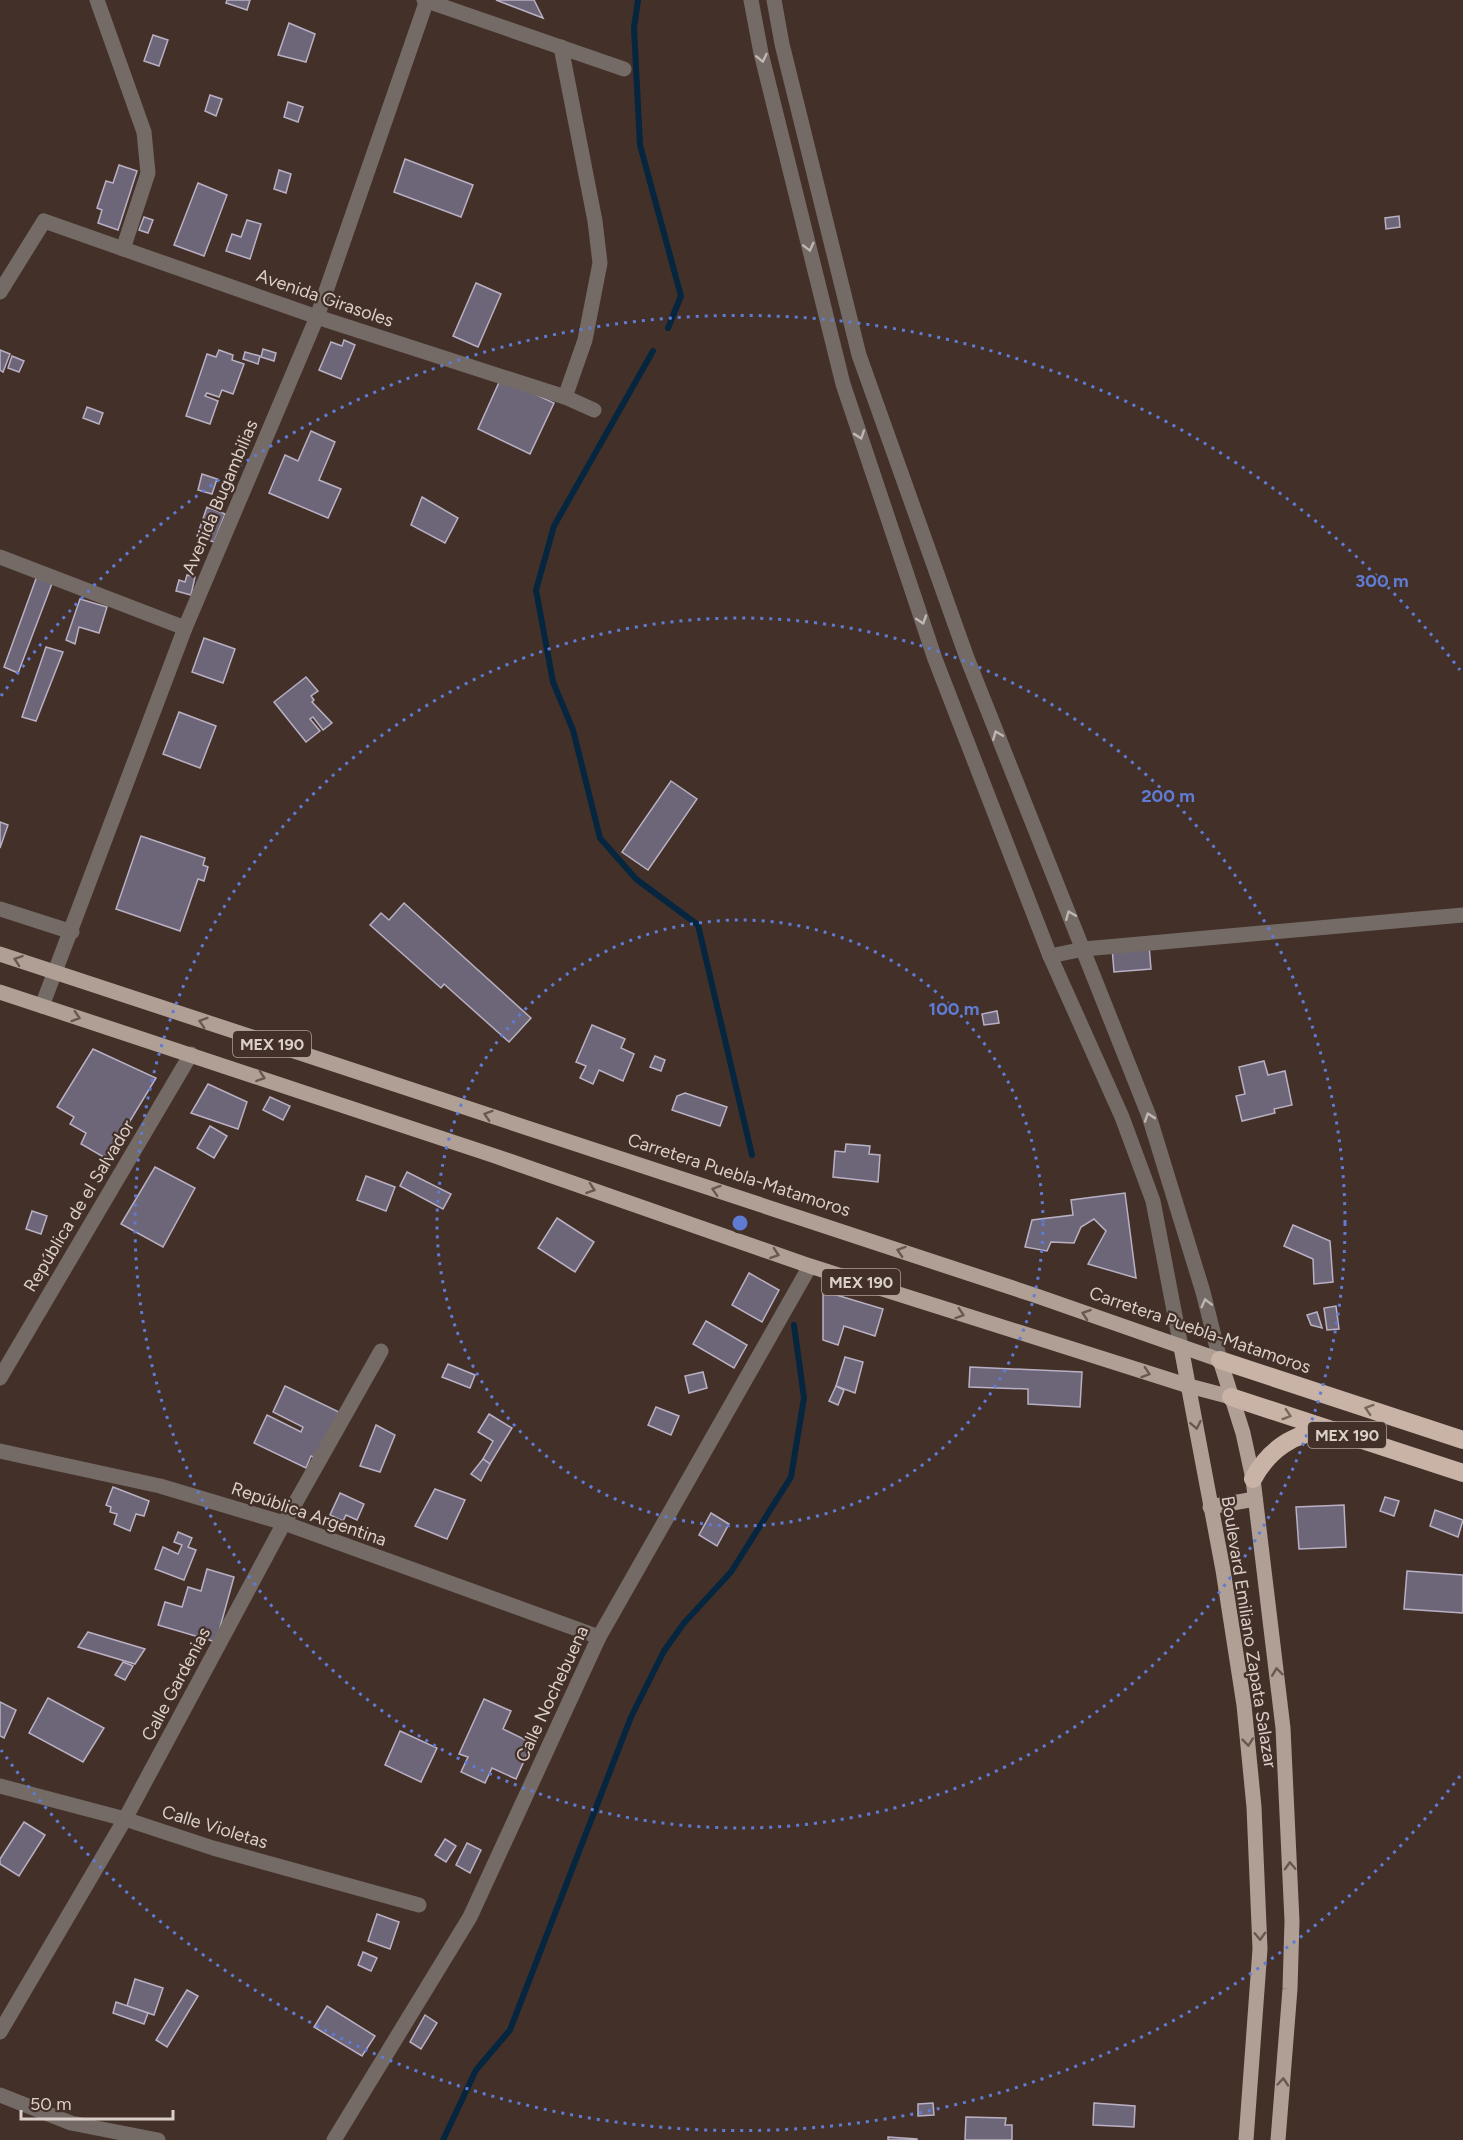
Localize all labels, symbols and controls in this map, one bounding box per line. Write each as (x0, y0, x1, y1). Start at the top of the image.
one-way arrow (755, 52, 768, 62)
one-way arrow (802, 241, 814, 252)
street label: Avenida Girasoles (254, 264, 396, 332)
street label: Avenida Bugambilias (177, 416, 263, 578)
one-way arrow (853, 429, 866, 440)
text: 300 m (1355, 570, 1409, 592)
one-way arrow (915, 614, 927, 625)
one-way arrow (992, 730, 1004, 741)
text: 200 m (1141, 785, 1195, 807)
one-way arrow (1065, 911, 1077, 922)
one-way arrow (13, 955, 24, 968)
text: 100 m (929, 998, 979, 1020)
one-way arrow (70, 1009, 81, 1022)
one-way arrow (198, 1016, 209, 1029)
road number: MEX 190 (233, 1031, 311, 1057)
one-way arrow (255, 1070, 266, 1083)
one-way arrow (483, 1109, 494, 1122)
one-way arrow (1144, 1112, 1157, 1122)
street label: República de el Salvador (19, 1116, 139, 1296)
street label: Carretera Puebla-Matamoros (625, 1129, 853, 1221)
one-way arrow (585, 1182, 596, 1195)
one-way arrow (711, 1185, 722, 1197)
centre of rings (730, 1213, 750, 1233)
one-way arrow (769, 1246, 780, 1259)
one-way arrow (896, 1246, 907, 1259)
road number: MEX 190 (822, 1269, 900, 1295)
street label: Carretera Puebla-Matamoros (1086, 1282, 1314, 1378)
one-way arrow (1200, 1298, 1213, 1308)
one-way arrow (954, 1306, 965, 1319)
one-way arrow (1081, 1308, 1092, 1321)
one-way arrow (1140, 1365, 1151, 1378)
one-way arrow (1364, 1404, 1375, 1416)
one-way arrow (1281, 1408, 1292, 1420)
one-way arrow (1189, 1420, 1202, 1430)
road number: MEX 190 (1308, 1422, 1386, 1448)
street label: República Argentina (228, 1477, 390, 1551)
street label: Boulevard Emiliano Zapata Salazar (1217, 1494, 1281, 1770)
street label: Calle Nochebuena (511, 1622, 593, 1766)
street label: Calle Gardenias (137, 1623, 215, 1745)
one-way arrow (1271, 1667, 1284, 1676)
one-way arrow (1241, 1737, 1254, 1746)
street label: Calle Violetas (159, 1800, 271, 1854)
one-way arrow (1284, 1862, 1297, 1871)
one-way arrow (1253, 1932, 1266, 1941)
one-way arrow (1276, 2077, 1289, 2086)
scale bar (21, 2083, 172, 2121)
text: 50 m (30, 2093, 72, 2115)

